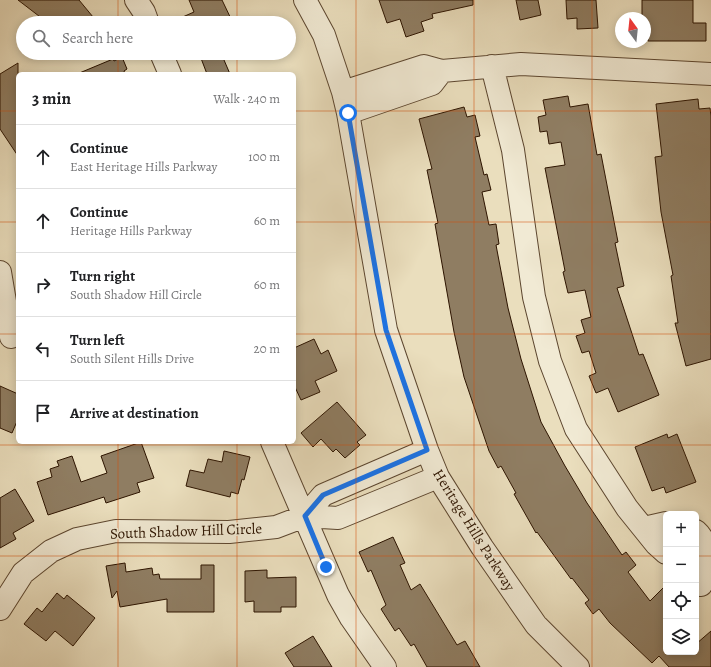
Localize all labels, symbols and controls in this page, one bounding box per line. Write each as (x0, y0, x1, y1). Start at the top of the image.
north arrow (615, 12, 651, 48)
search box (16, 16, 296, 60)
icon: search (30, 27, 52, 49)
text: Search here (62, 28, 133, 48)
text: 3 min (32, 87, 71, 110)
text: Walk · 240 m (213, 90, 280, 107)
route start (339, 104, 357, 122)
text: Continue (70, 138, 128, 158)
icon: ahead (32, 146, 54, 168)
text: 100 m (248, 148, 280, 165)
text: East Heritage Hills Parkway (70, 158, 217, 175)
text: Continue (70, 202, 128, 222)
icon: ahead (32, 210, 54, 232)
text: 60 m (254, 212, 280, 229)
text: Heritage Hills Parkway (70, 222, 192, 239)
text: Turn right (70, 266, 135, 286)
icon: right (32, 274, 54, 296)
text: 60 m (254, 276, 280, 293)
text: South Shadow Hill Circle (70, 286, 202, 303)
text: Turn left (70, 330, 125, 350)
icon: left (32, 338, 54, 360)
text: 20 m (254, 340, 280, 357)
text: South Silent Hills Drive (70, 350, 194, 367)
icon: arrive (32, 402, 54, 424)
text: Arrive at destination (70, 403, 199, 423)
street label: Heritage Hills Parkway (428, 465, 520, 595)
map controls (663, 511, 699, 655)
button: + (663, 511, 699, 547)
street label: South Shadow Hill Circle (110, 518, 263, 544)
button: − (663, 547, 699, 583)
route end (317, 558, 335, 576)
button: locate (663, 583, 699, 619)
button: layers (663, 619, 699, 655)

